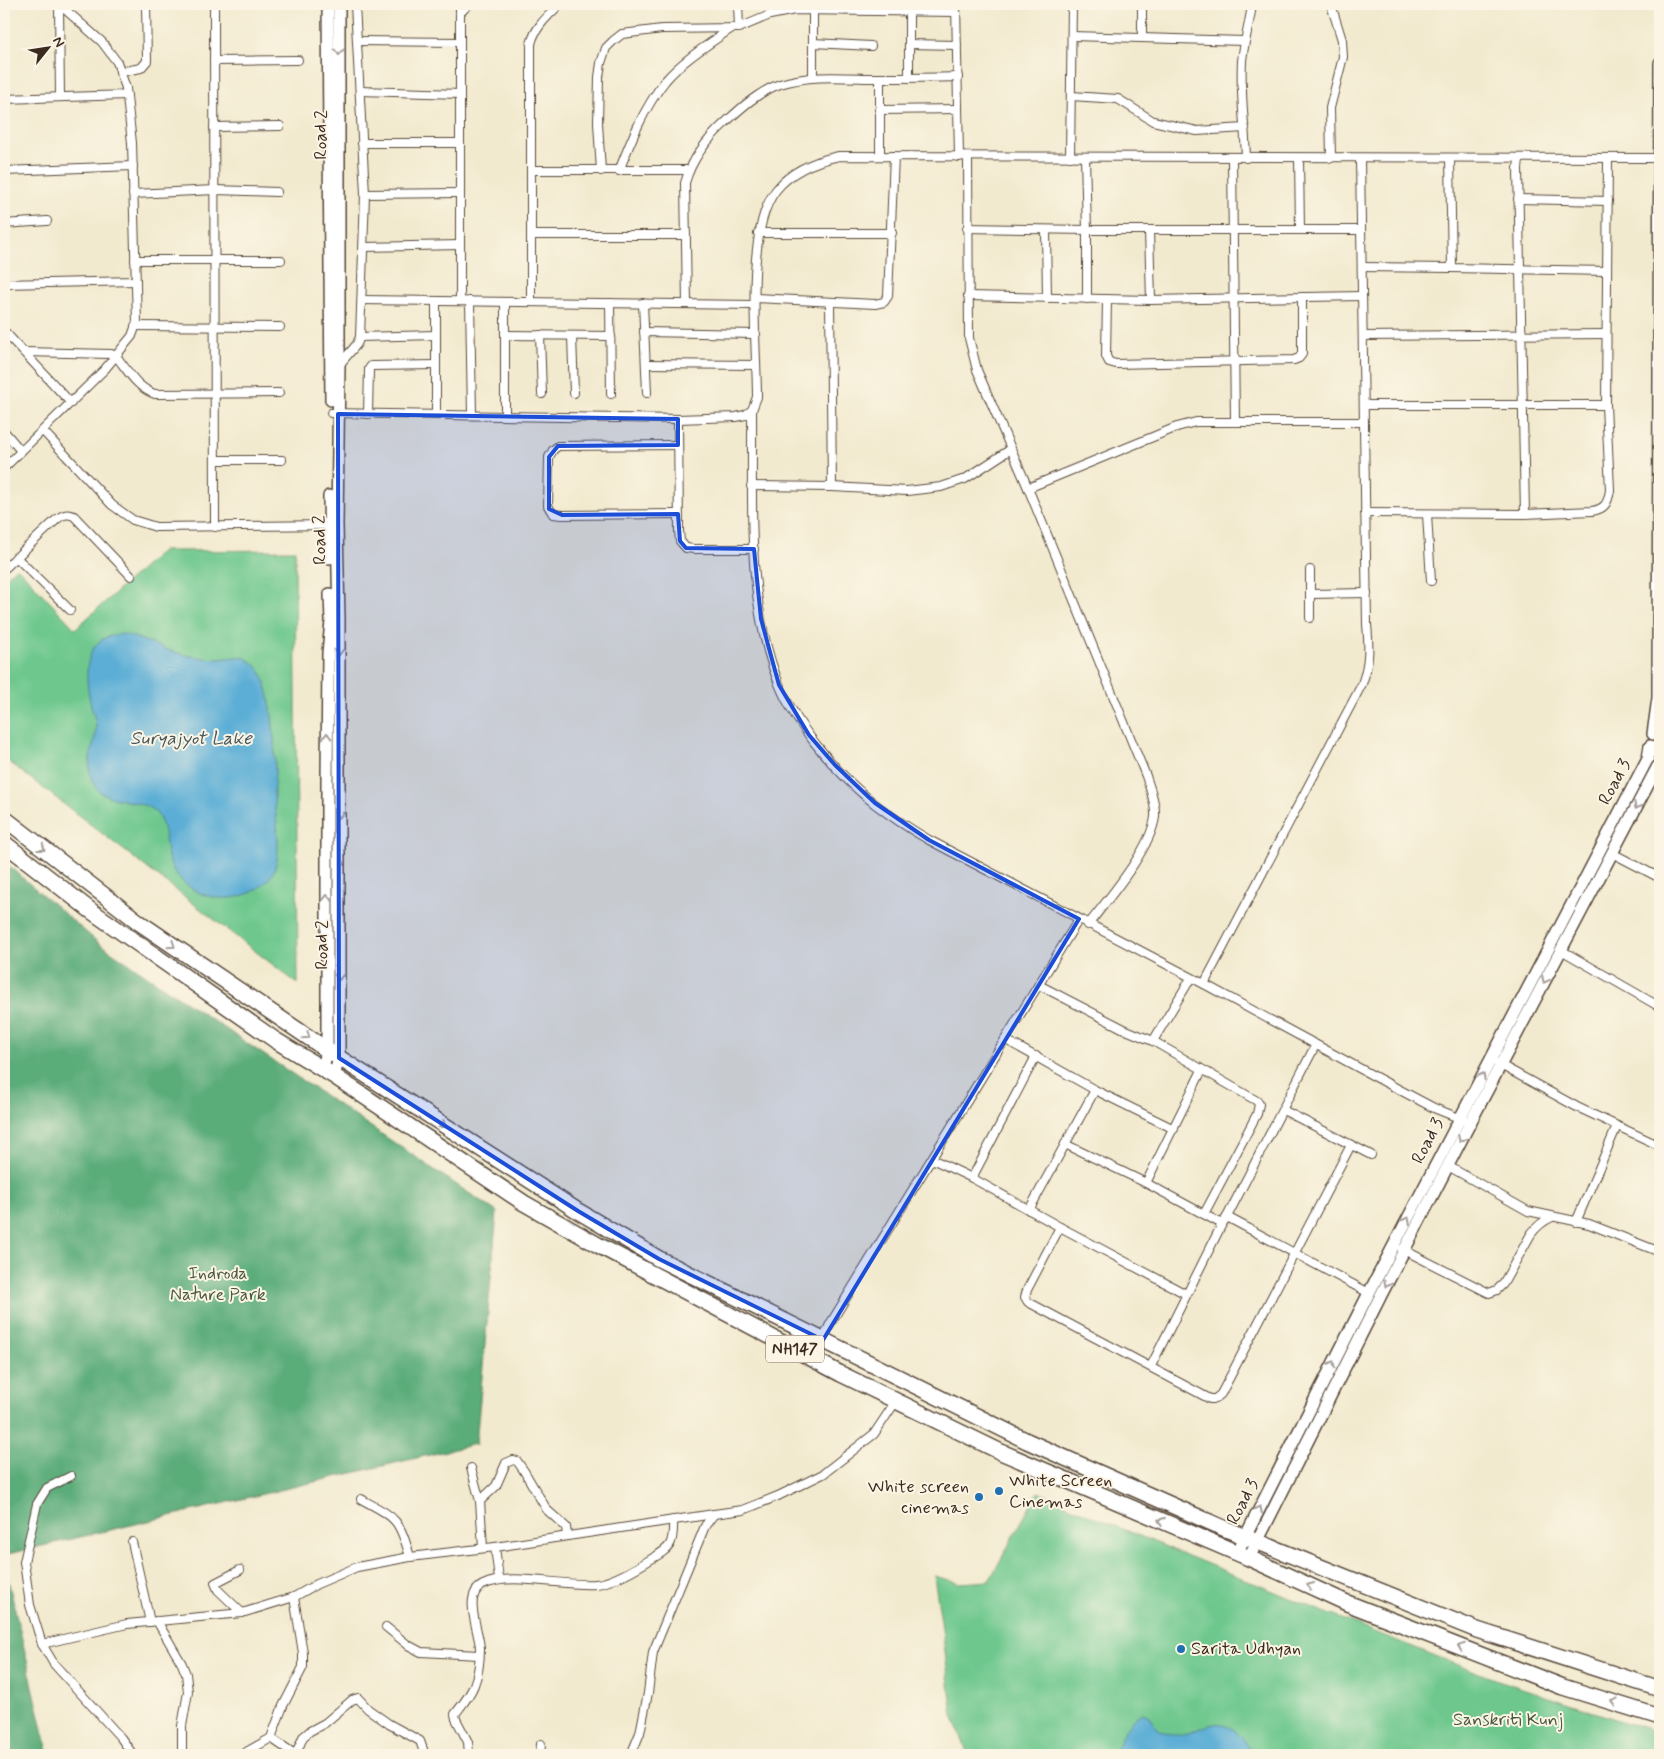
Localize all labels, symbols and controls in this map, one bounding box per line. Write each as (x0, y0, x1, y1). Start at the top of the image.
north arrow (22, 22, 72, 72)
text: N (48, 33, 69, 51)
one-way arrow (334, 49, 344, 57)
street label: Road 2 (309, 110, 333, 160)
street label: Road 2 (308, 515, 332, 565)
one-way arrow (334, 649, 344, 657)
water label: Suryajyot Lake (130, 726, 253, 751)
one-way arrow (322, 731, 332, 739)
street label: Road 3 (1593, 755, 1637, 809)
one-way arrow (1634, 800, 1644, 809)
one-way arrow (334, 812, 344, 819)
one-way arrow (36, 842, 45, 850)
one-way arrow (322, 894, 332, 902)
street label: Road 2 (310, 920, 334, 970)
one-way arrow (167, 939, 176, 948)
one-way arrow (334, 974, 344, 982)
one-way arrow (1541, 975, 1551, 984)
one-way arrow (301, 1030, 311, 1039)
one-way arrow (1476, 1072, 1486, 1081)
street label: Road 3 (1406, 1114, 1450, 1168)
one-way arrow (438, 1118, 447, 1128)
one-way arrow (1457, 1134, 1467, 1143)
one-way arrow (1401, 1216, 1411, 1225)
park label: Indroda Nature Park (170, 1262, 266, 1307)
one-way arrow (1383, 1279, 1393, 1288)
road number: NH147 (766, 1336, 824, 1362)
one-way arrow (1326, 1361, 1336, 1370)
place label: White Screen Cinemas (1009, 1469, 1112, 1514)
place label: White screen cinemas (868, 1475, 969, 1520)
street label: Road 3 (1221, 1475, 1265, 1529)
marker: White Screen Cinemas (993, 1485, 1005, 1497)
marker: White screen cinemas (973, 1491, 985, 1503)
one-way arrow (1253, 1506, 1263, 1515)
one-way arrow (1157, 1517, 1166, 1528)
one-way arrow (1306, 1582, 1315, 1593)
place label: Sarita Udhyan (1191, 1637, 1301, 1661)
marker: Sarita Udhyan (1175, 1643, 1187, 1655)
one-way arrow (1457, 1643, 1466, 1654)
one-way arrow (1610, 1698, 1618, 1708)
park label: Sanskriti Kunj (1453, 1708, 1563, 1732)

